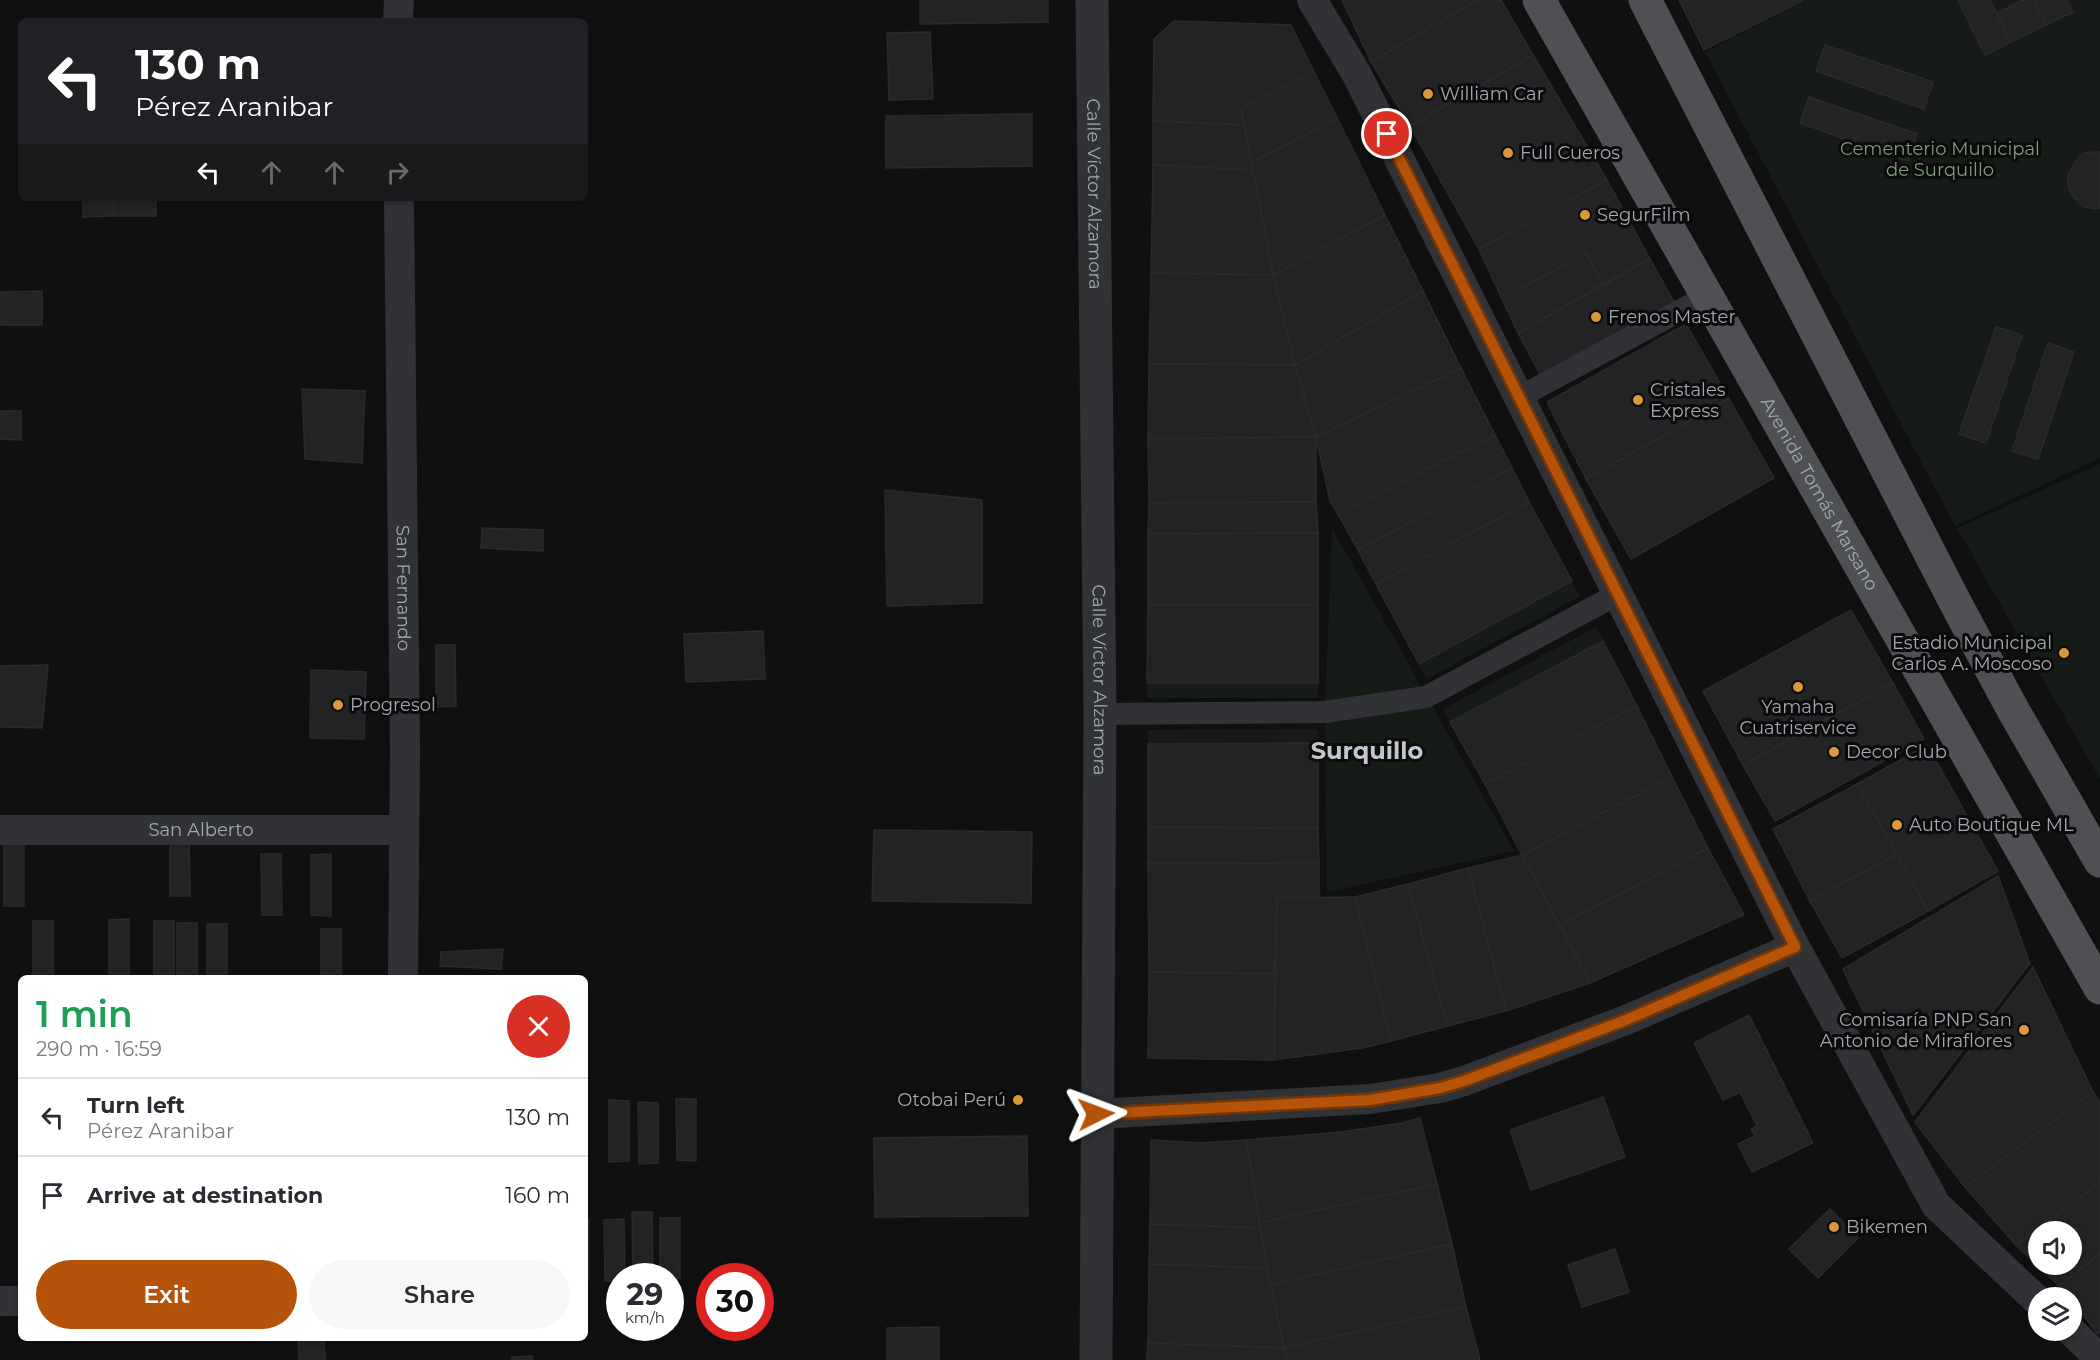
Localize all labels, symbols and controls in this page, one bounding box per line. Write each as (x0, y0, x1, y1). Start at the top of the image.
text: 130 m (135, 38, 261, 90)
icon: left (36, 42, 114, 120)
place label: William Car (1440, 83, 1544, 105)
marker: William Car (1421, 87, 1435, 101)
text: Pérez Aranibar (135, 90, 333, 123)
street label: Calle Víctor Alzamora (1082, 98, 1106, 290)
pin (1361, 108, 1412, 159)
icon: arrive (1370, 117, 1403, 150)
park label: Cementerio Municipal de Surquillo (1840, 138, 2040, 181)
place label: Full Cueros (1520, 142, 1620, 164)
marker: Full Cueros (1501, 146, 1515, 160)
icon: left (192, 156, 225, 189)
icon: ahead (255, 156, 288, 189)
icon: ahead (318, 156, 351, 189)
icon: right (381, 156, 414, 189)
place label: SegurFilm (1597, 204, 1691, 226)
marker: SegurFilm (1578, 208, 1592, 222)
place label: Frenos Master (1608, 306, 1736, 328)
marker: Frenos Master (1589, 310, 1603, 324)
place label: Cristales Express (1650, 379, 1726, 422)
marker: Cristales Express (1631, 393, 1645, 407)
street label: Avenida Tomás Marsano (1756, 393, 1883, 595)
street label: San Fernando (392, 525, 415, 651)
street label: Calle Víctor Alzamora (1088, 584, 1111, 776)
place label: Estadio Municipal Carlos A. Moscoso (1891, 632, 2052, 675)
marker: Estadio Municipal Carlos A. Moscoso (2057, 646, 2071, 660)
marker: Yamaha Cuatriservice (1791, 680, 1805, 694)
place label: Progresol (350, 694, 436, 716)
place label: Yamaha Cuatriservice (1740, 696, 1857, 739)
marker: Progresol (331, 698, 345, 712)
district label: Surquillo (1311, 736, 1423, 765)
place label: Decor Club (1846, 741, 1947, 763)
marker: Decor Club (1827, 745, 1841, 759)
place label: Auto Boutique ML (1909, 814, 2074, 836)
marker: Auto Boutique ML (1890, 818, 1904, 832)
street label: San Alberto (148, 819, 254, 841)
text: 1 min (36, 992, 133, 1036)
button: close (507, 995, 570, 1058)
place label: Comisaría PNP San Antonio de Miraflores (1820, 1009, 2012, 1052)
marker: Comisaría PNP San Antonio de Miraflores (2017, 1023, 2031, 1037)
text: 290 m · 16:59 (36, 1037, 162, 1061)
position arrow (1064, 1082, 1128, 1146)
place label: Otobai Perú (897, 1089, 1006, 1111)
text: Turn left (87, 1092, 185, 1119)
marker: Otobai Perú (1011, 1093, 1025, 1107)
icon: left (36, 1101, 69, 1134)
text: 130 m (506, 1104, 570, 1131)
text: Pérez Aranibar (87, 1119, 234, 1143)
icon: arrive (36, 1179, 69, 1212)
text: Arrive at destination (87, 1182, 323, 1209)
text: 160 m (505, 1182, 570, 1209)
place label: Bikemen (1846, 1216, 1928, 1238)
marker: Bikemen (1827, 1220, 1841, 1234)
map controls (2028, 1221, 2082, 1341)
button: sound (2028, 1221, 2082, 1275)
button: Exit (36, 1260, 297, 1329)
button: Share (309, 1260, 570, 1329)
speed limit sign: 30 (696, 1263, 774, 1341)
text: 29 (627, 1276, 663, 1313)
button: layers (2028, 1287, 2082, 1341)
text: km/h (625, 1308, 665, 1327)

